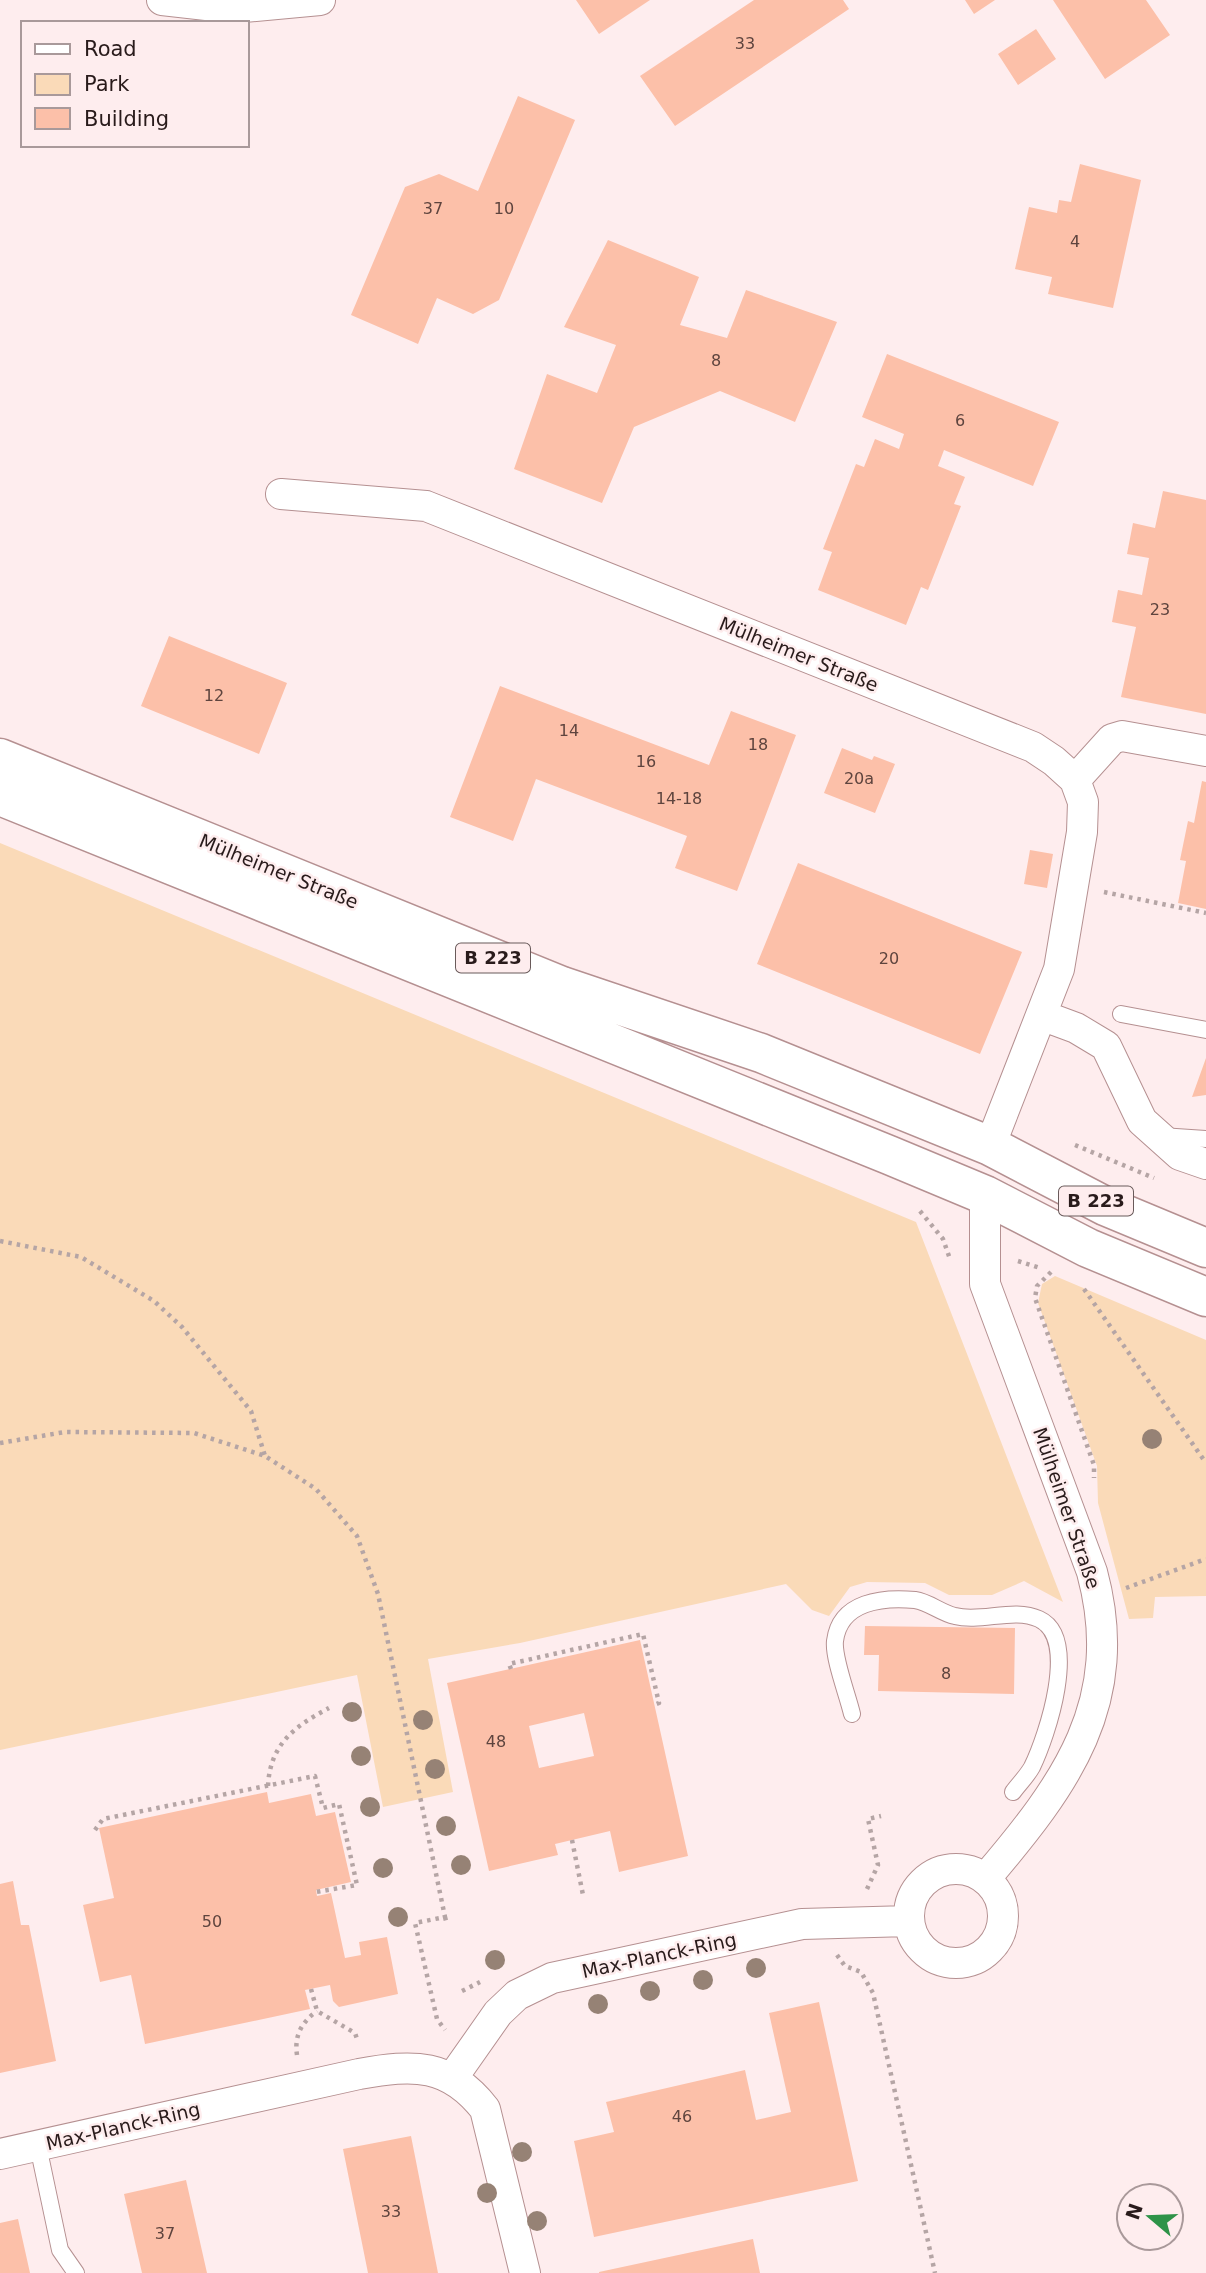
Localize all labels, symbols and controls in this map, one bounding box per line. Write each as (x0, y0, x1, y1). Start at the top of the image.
legend (21, 21, 248, 147)
house number: 33 (735, 34, 755, 53)
text: Road (84, 37, 137, 61)
text: Park (84, 72, 130, 96)
text: Building (84, 107, 169, 131)
house number: 37 (423, 199, 443, 218)
house number: 10 (494, 199, 514, 218)
house number: 4 (1070, 232, 1080, 251)
house number: 8 (711, 351, 721, 370)
house number: 6 (955, 411, 965, 430)
house number: 23 (1150, 600, 1170, 619)
street label: Mülheimer Straße (716, 612, 882, 696)
house number: 12 (204, 686, 224, 705)
house number: 14 (559, 721, 579, 740)
house number: 18 (748, 735, 768, 754)
house number: 16 (636, 752, 656, 771)
house number: 20a (844, 769, 874, 788)
house number: 14-18 (656, 789, 702, 808)
street label: Mülheimer Straße (196, 829, 362, 913)
road number: B 223 (456, 944, 530, 973)
house number: 20 (879, 949, 899, 968)
road number: B 223 (1059, 1186, 1133, 1216)
street label: Mülheimer Straße (1029, 1424, 1105, 1592)
house number: 8 (941, 1664, 951, 1683)
house number: 48 (486, 1732, 506, 1751)
house number: 50 (202, 1912, 222, 1931)
street label: Max-Planck-Ring (580, 1928, 738, 1982)
street label: Max-Planck-Ring (44, 2098, 202, 2154)
house number: 46 (672, 2107, 692, 2126)
north arrow (1115, 2182, 1185, 2252)
text: N (1121, 2200, 1147, 2223)
house number: 33 (381, 2202, 401, 2221)
house number: 37 (155, 2224, 175, 2243)

